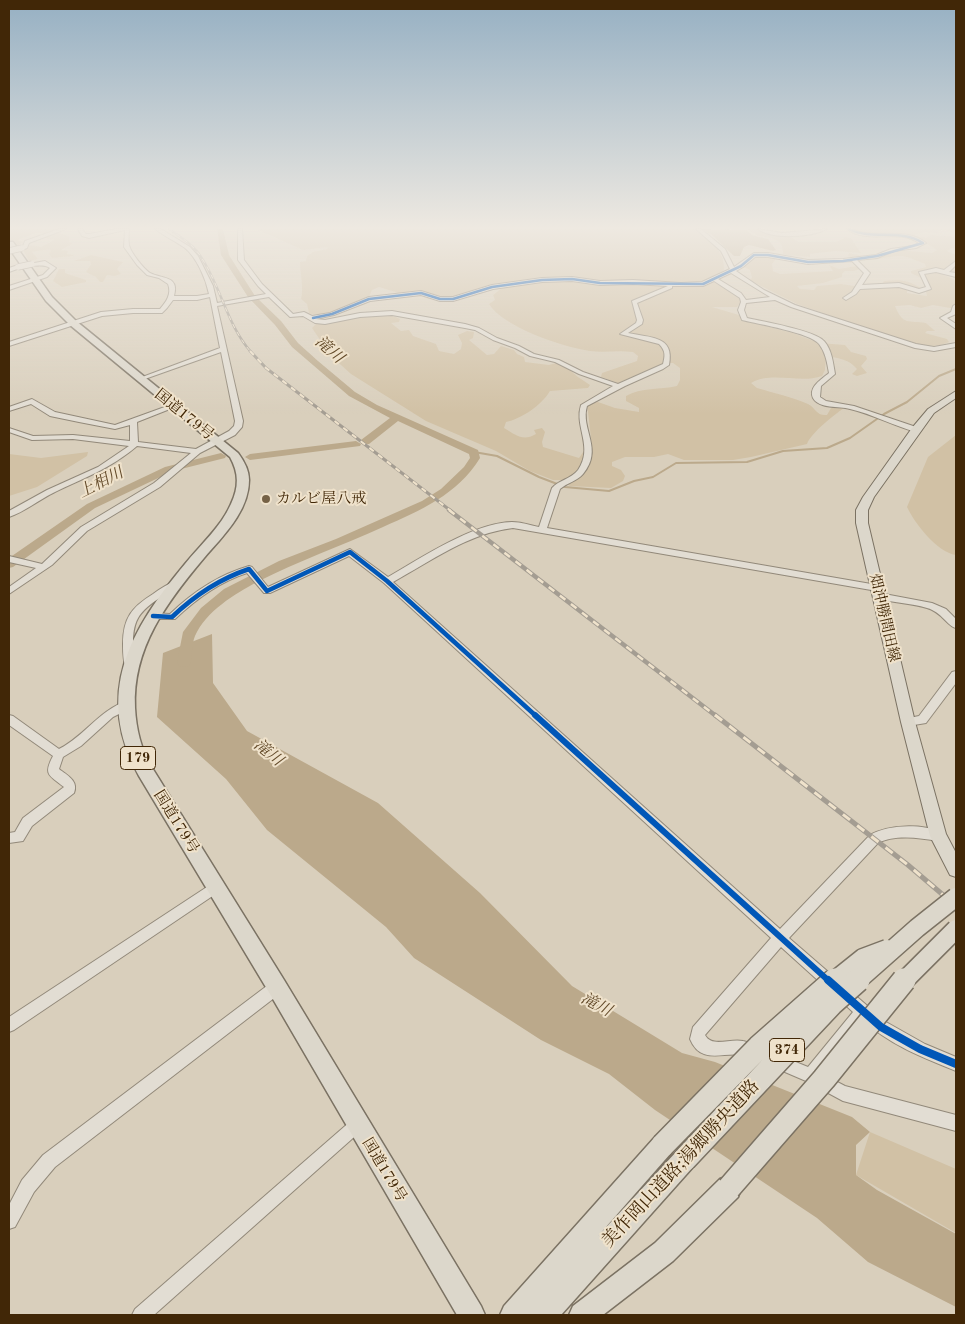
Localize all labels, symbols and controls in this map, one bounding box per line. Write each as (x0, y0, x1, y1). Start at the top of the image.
water label: 滝川 (311, 332, 347, 368)
street label: 国道179号 (151, 386, 217, 444)
water label: 上相川 (75, 464, 127, 502)
place label: カルビ屋八戒 (276, 490, 366, 508)
marker: カルビ屋八戒 (260, 493, 272, 505)
street label: 畑沖勝間田線 (865, 572, 903, 664)
water label: 滝川 (250, 735, 286, 771)
road number: 179 (120, 746, 156, 770)
street label: 国道179号 (150, 787, 202, 857)
water label: 滝川 (577, 989, 615, 1021)
road number: 374 (770, 1038, 804, 1062)
street label: 美作岡山道路;湯郷勝央道路 (598, 1076, 764, 1252)
street label: 国道179号 (358, 1135, 410, 1205)

